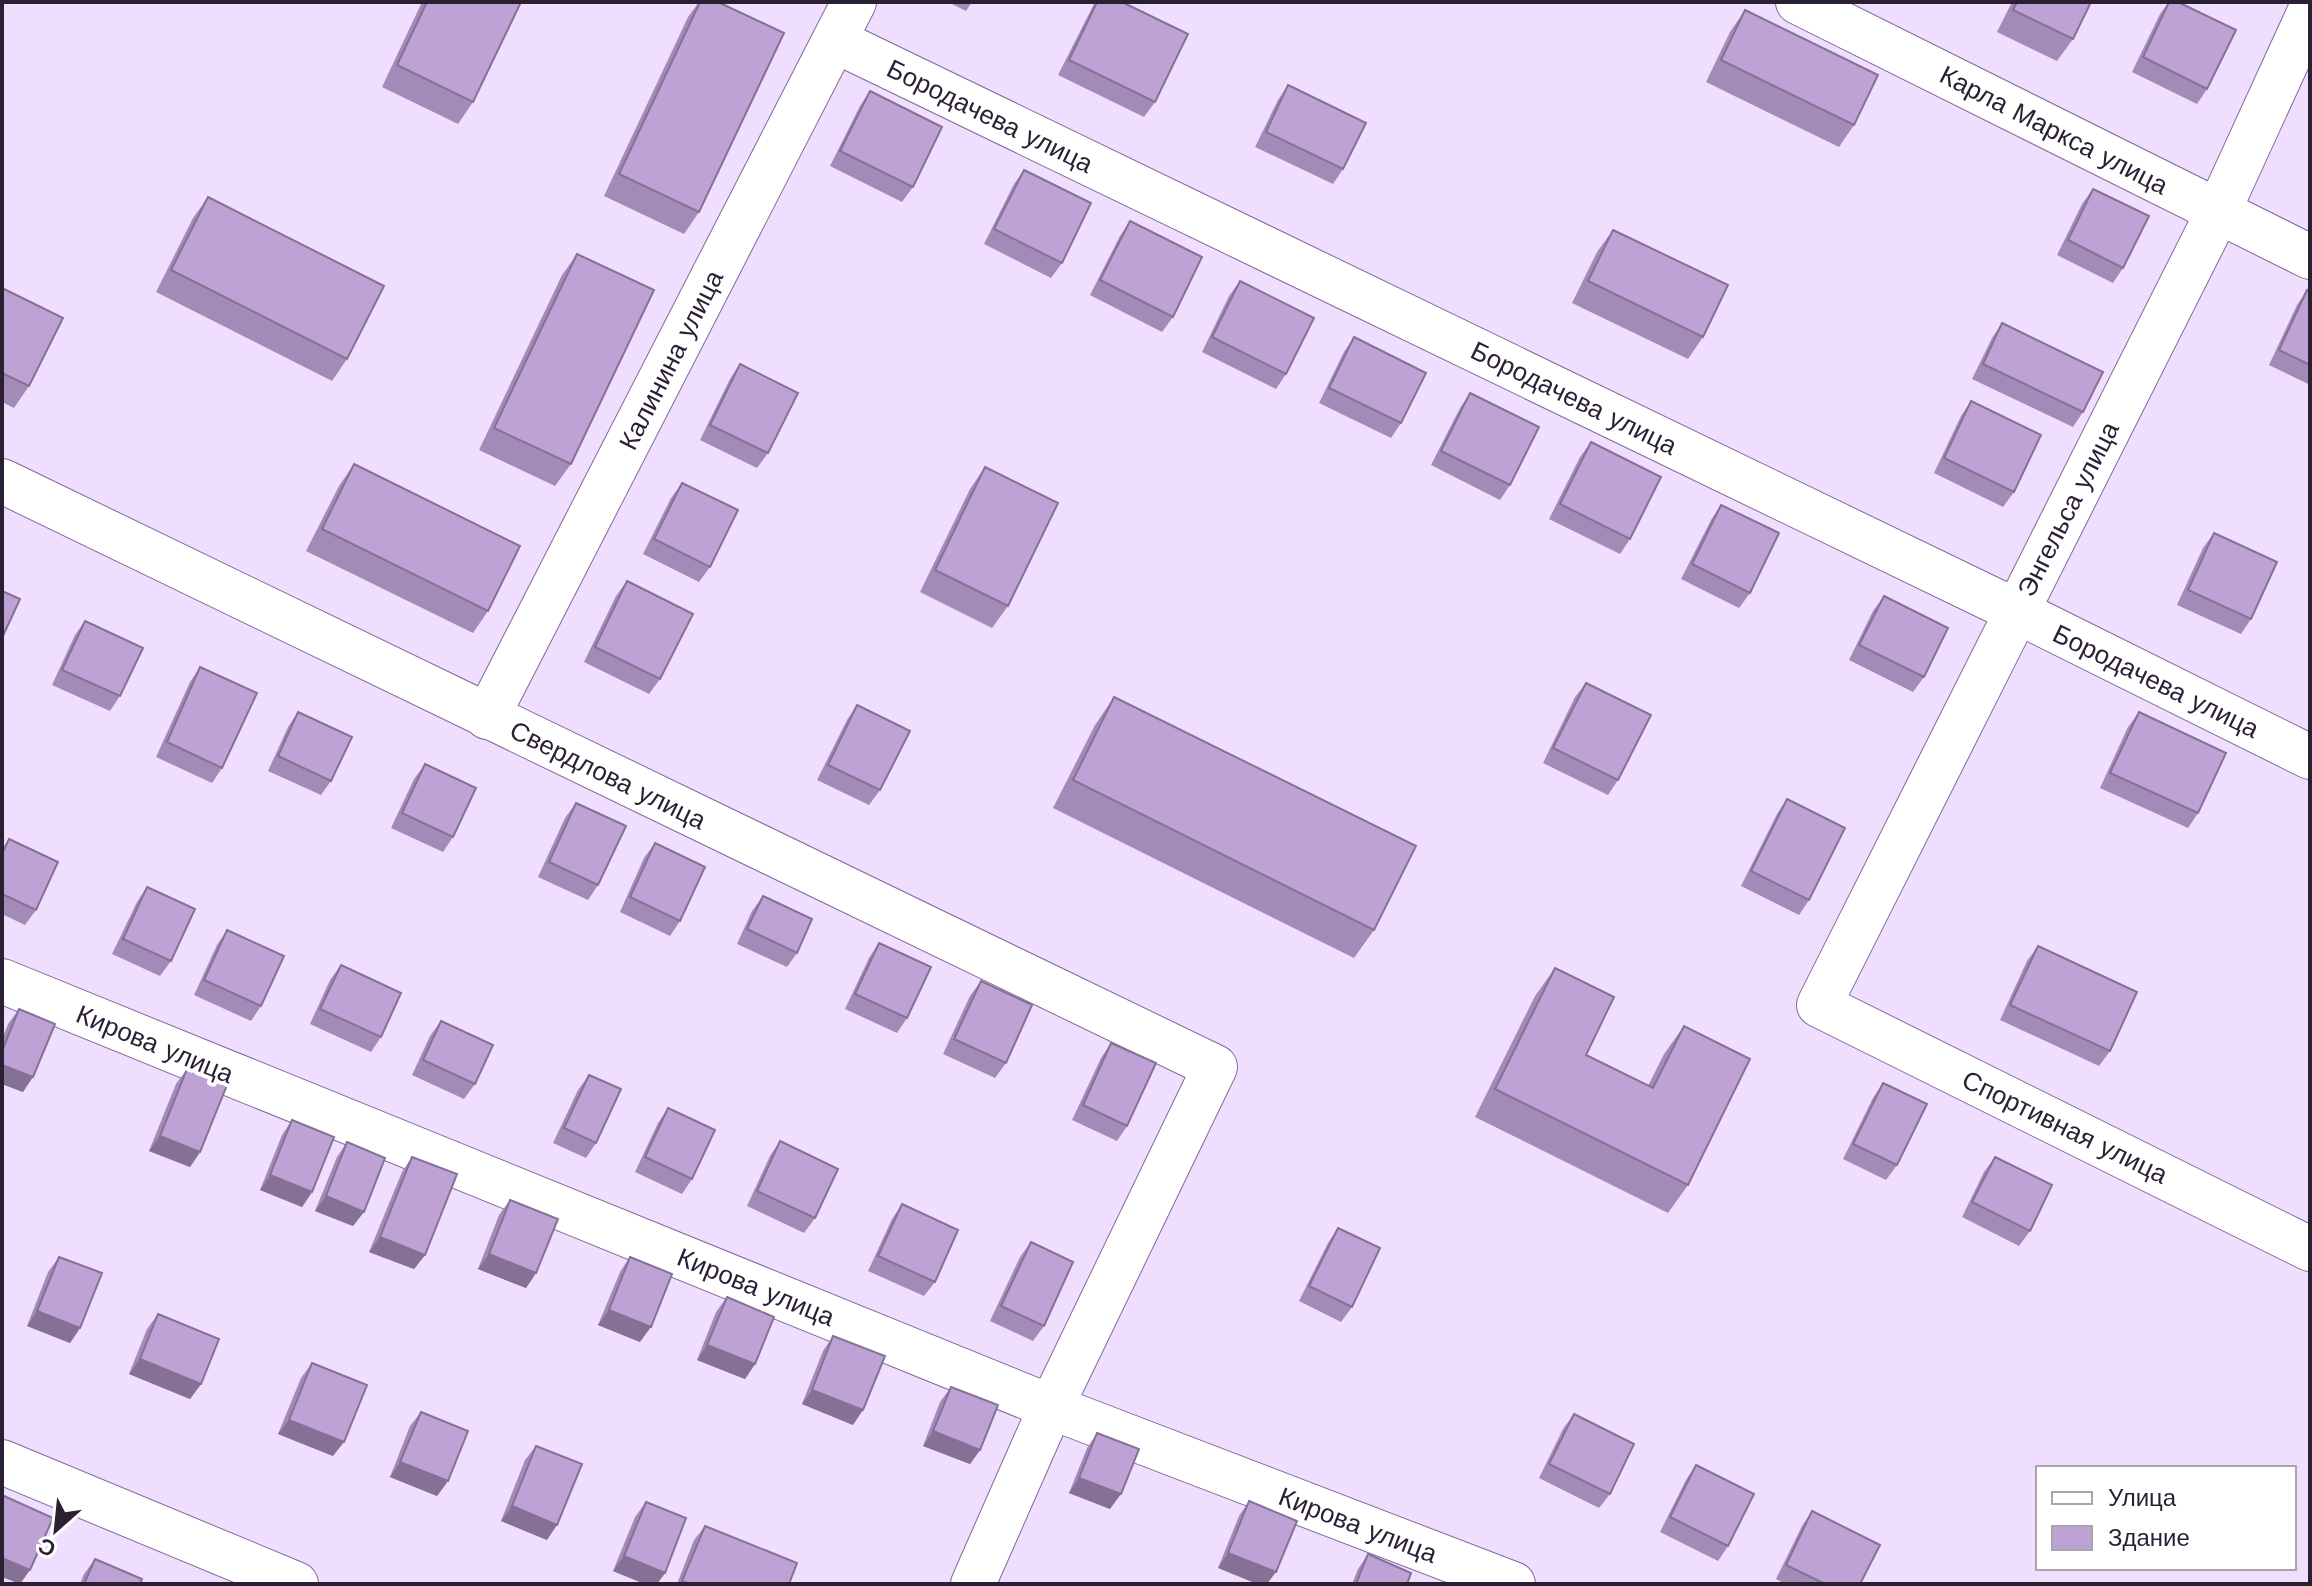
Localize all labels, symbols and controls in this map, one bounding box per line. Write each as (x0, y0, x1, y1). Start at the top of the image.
street label: Бородачева улица (882, 53, 1098, 179)
street label: Карла Маркса улица (1935, 59, 2174, 201)
street label: Калинина улица (613, 265, 729, 455)
street label: Бородачева улица (1466, 335, 1682, 461)
street label: Энгельса улица (2011, 416, 2125, 601)
street label: Бородачева улица (2048, 618, 2264, 744)
street label: Свердлова улица (505, 715, 711, 836)
street label: Кирова улица (72, 999, 238, 1089)
street label: Спортивная улица (1957, 1064, 2173, 1190)
street label: Кирова улица (673, 1242, 839, 1332)
legend (2036, 1466, 2296, 1570)
street label: Кирова улица (1275, 1481, 1442, 1569)
text: Улица (2108, 1484, 2177, 1512)
north arrow (16, 1490, 96, 1570)
text: Здание (2108, 1524, 2190, 1552)
text: С (34, 1533, 60, 1562)

